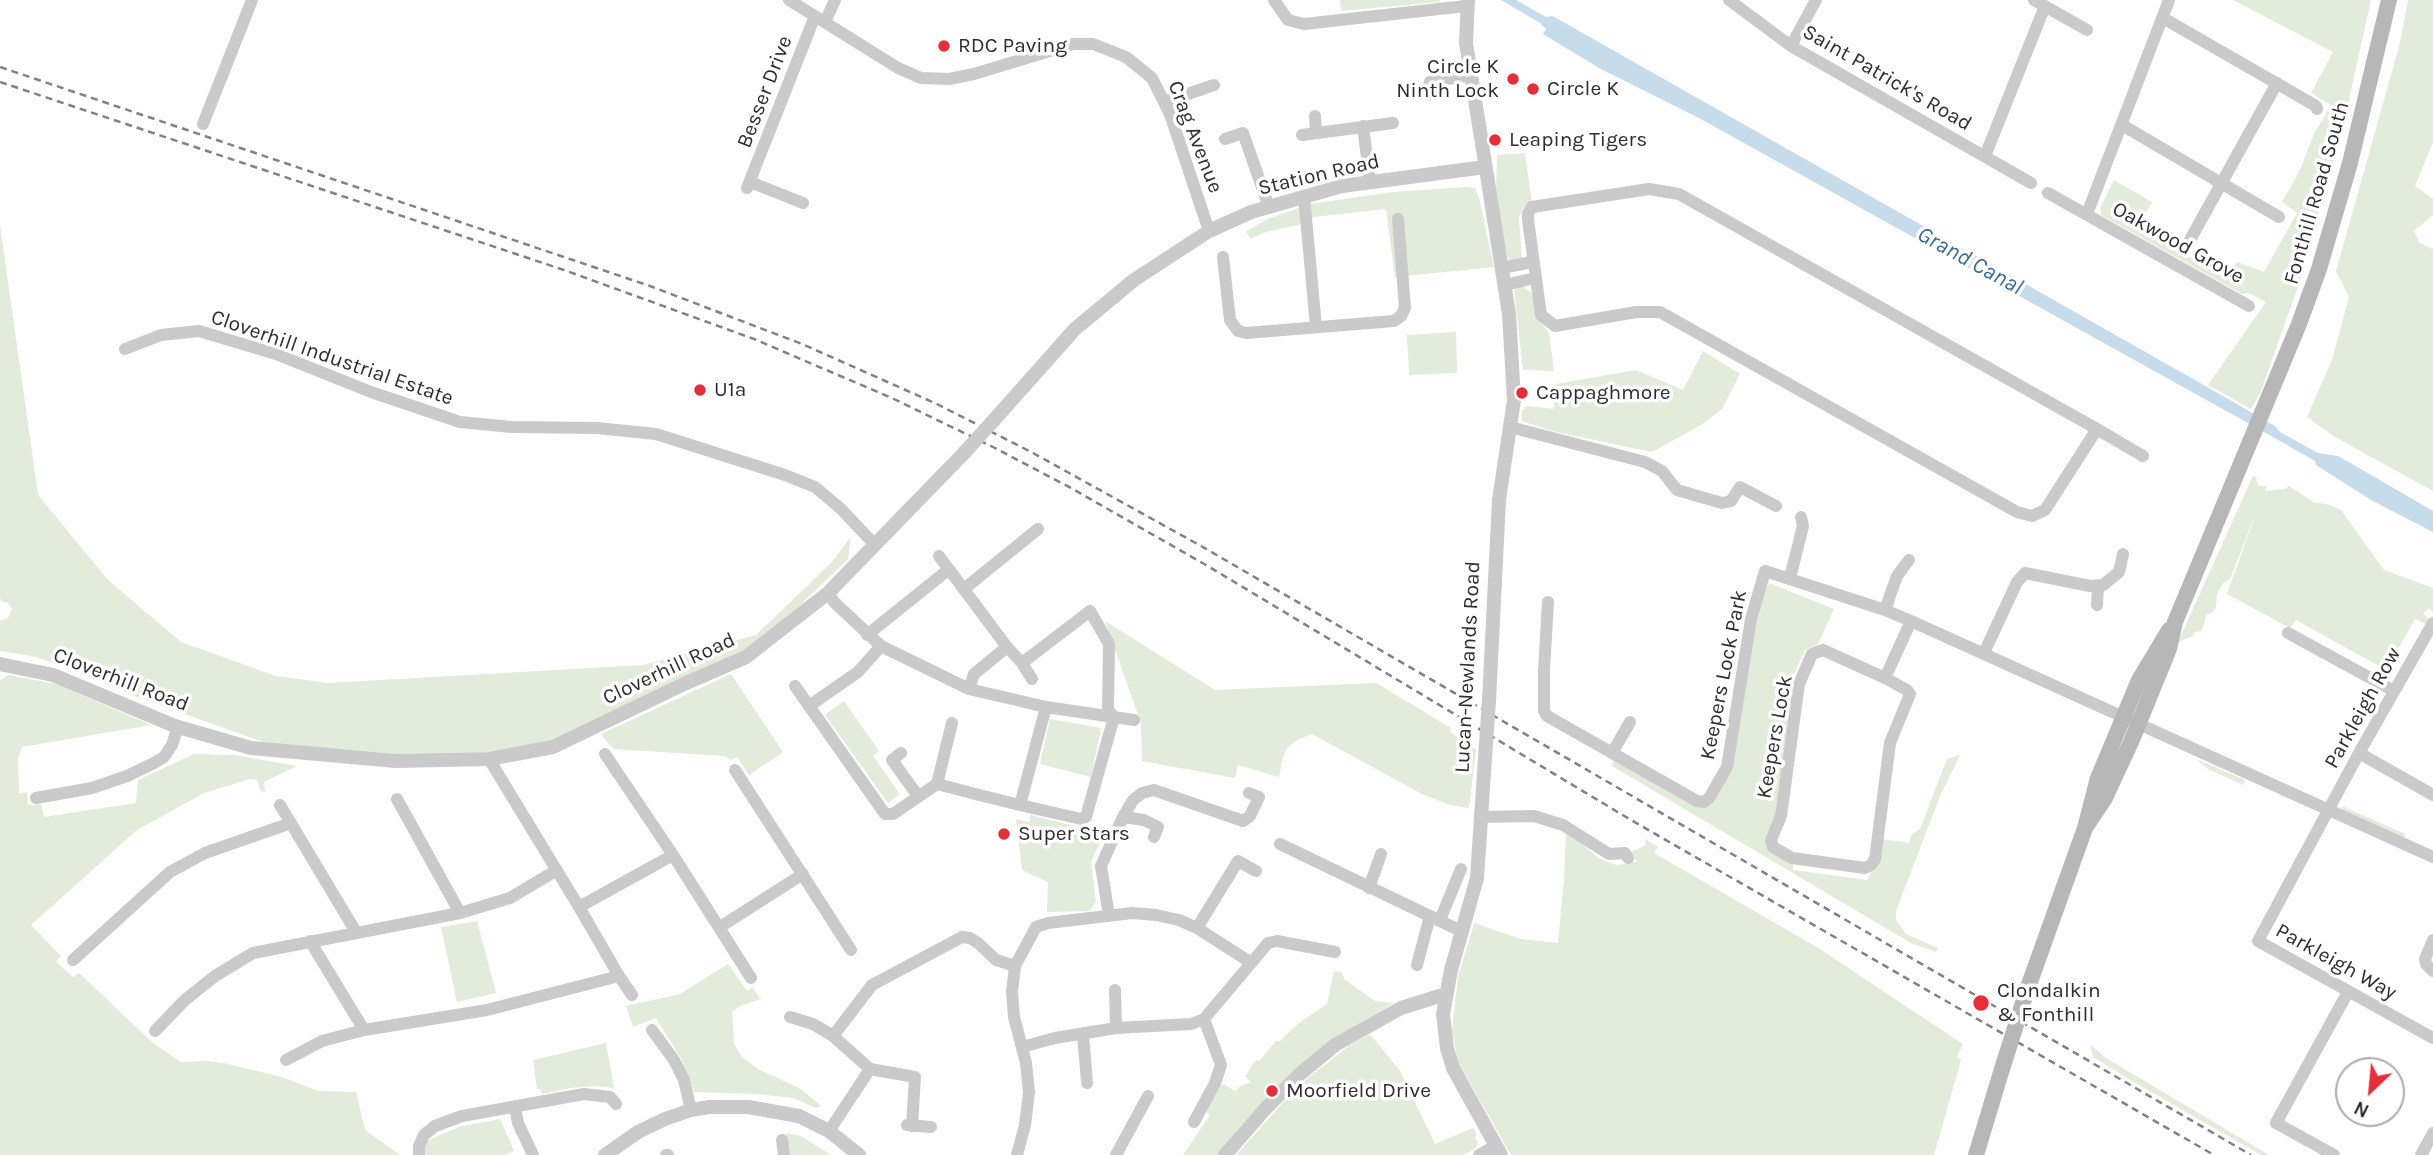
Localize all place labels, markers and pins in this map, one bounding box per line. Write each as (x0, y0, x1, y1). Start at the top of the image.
place label: RDC Paving (958, 33, 1067, 59)
marker: RDC Paving (936, 38, 952, 54)
place label: Circle K Ninth Lock (1396, 54, 1499, 104)
marker: Circle K Ninth Lock (1505, 71, 1521, 87)
place label: Circle K (1547, 76, 1619, 102)
marker: Circle K (1525, 81, 1541, 97)
place label: Leaping Tigers (1509, 127, 1647, 153)
marker: Leaping Tigers (1487, 132, 1503, 148)
place label: U1a (714, 377, 746, 403)
place label: Cappaghmore (1536, 380, 1671, 406)
marker: U1a (692, 382, 708, 398)
marker: Cappaghmore (1514, 385, 1530, 401)
place label: Super Stars (1018, 821, 1130, 847)
marker: Super Stars (996, 826, 1012, 842)
place label: Clondalkin & Fonthill (1997, 978, 2101, 1028)
marker: Clondalkin & Fonthill (1971, 993, 1991, 1013)
place label: Moorfield Drive (1286, 1078, 1431, 1104)
marker: Moorfield Drive (1264, 1083, 1280, 1099)

